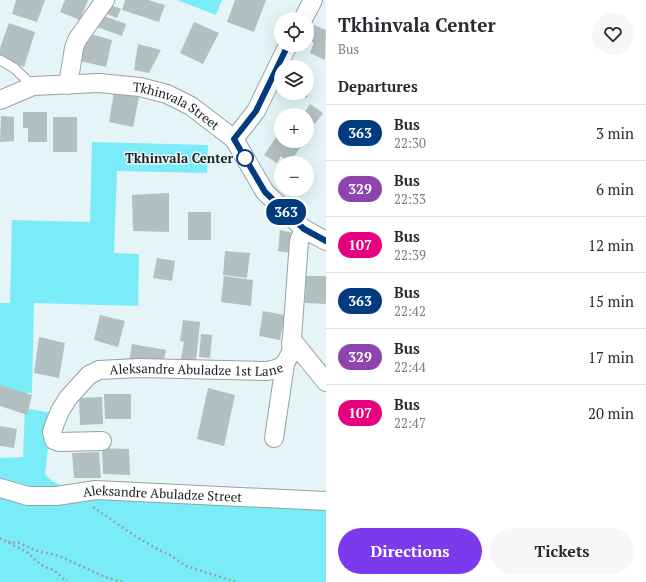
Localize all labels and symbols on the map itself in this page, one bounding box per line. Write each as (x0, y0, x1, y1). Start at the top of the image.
street label: Tkhinvala Street (132, 77, 224, 134)
place label: Tkhinvala Center (125, 149, 233, 167)
marker: Tkhinvala Center (236, 149, 254, 167)
line badge: 363 (263, 199, 309, 225)
street label: Aleksandre Abuladze 1st Lane (109, 358, 286, 380)
street label: Aleksandre Abuladze Street (81, 481, 243, 506)

